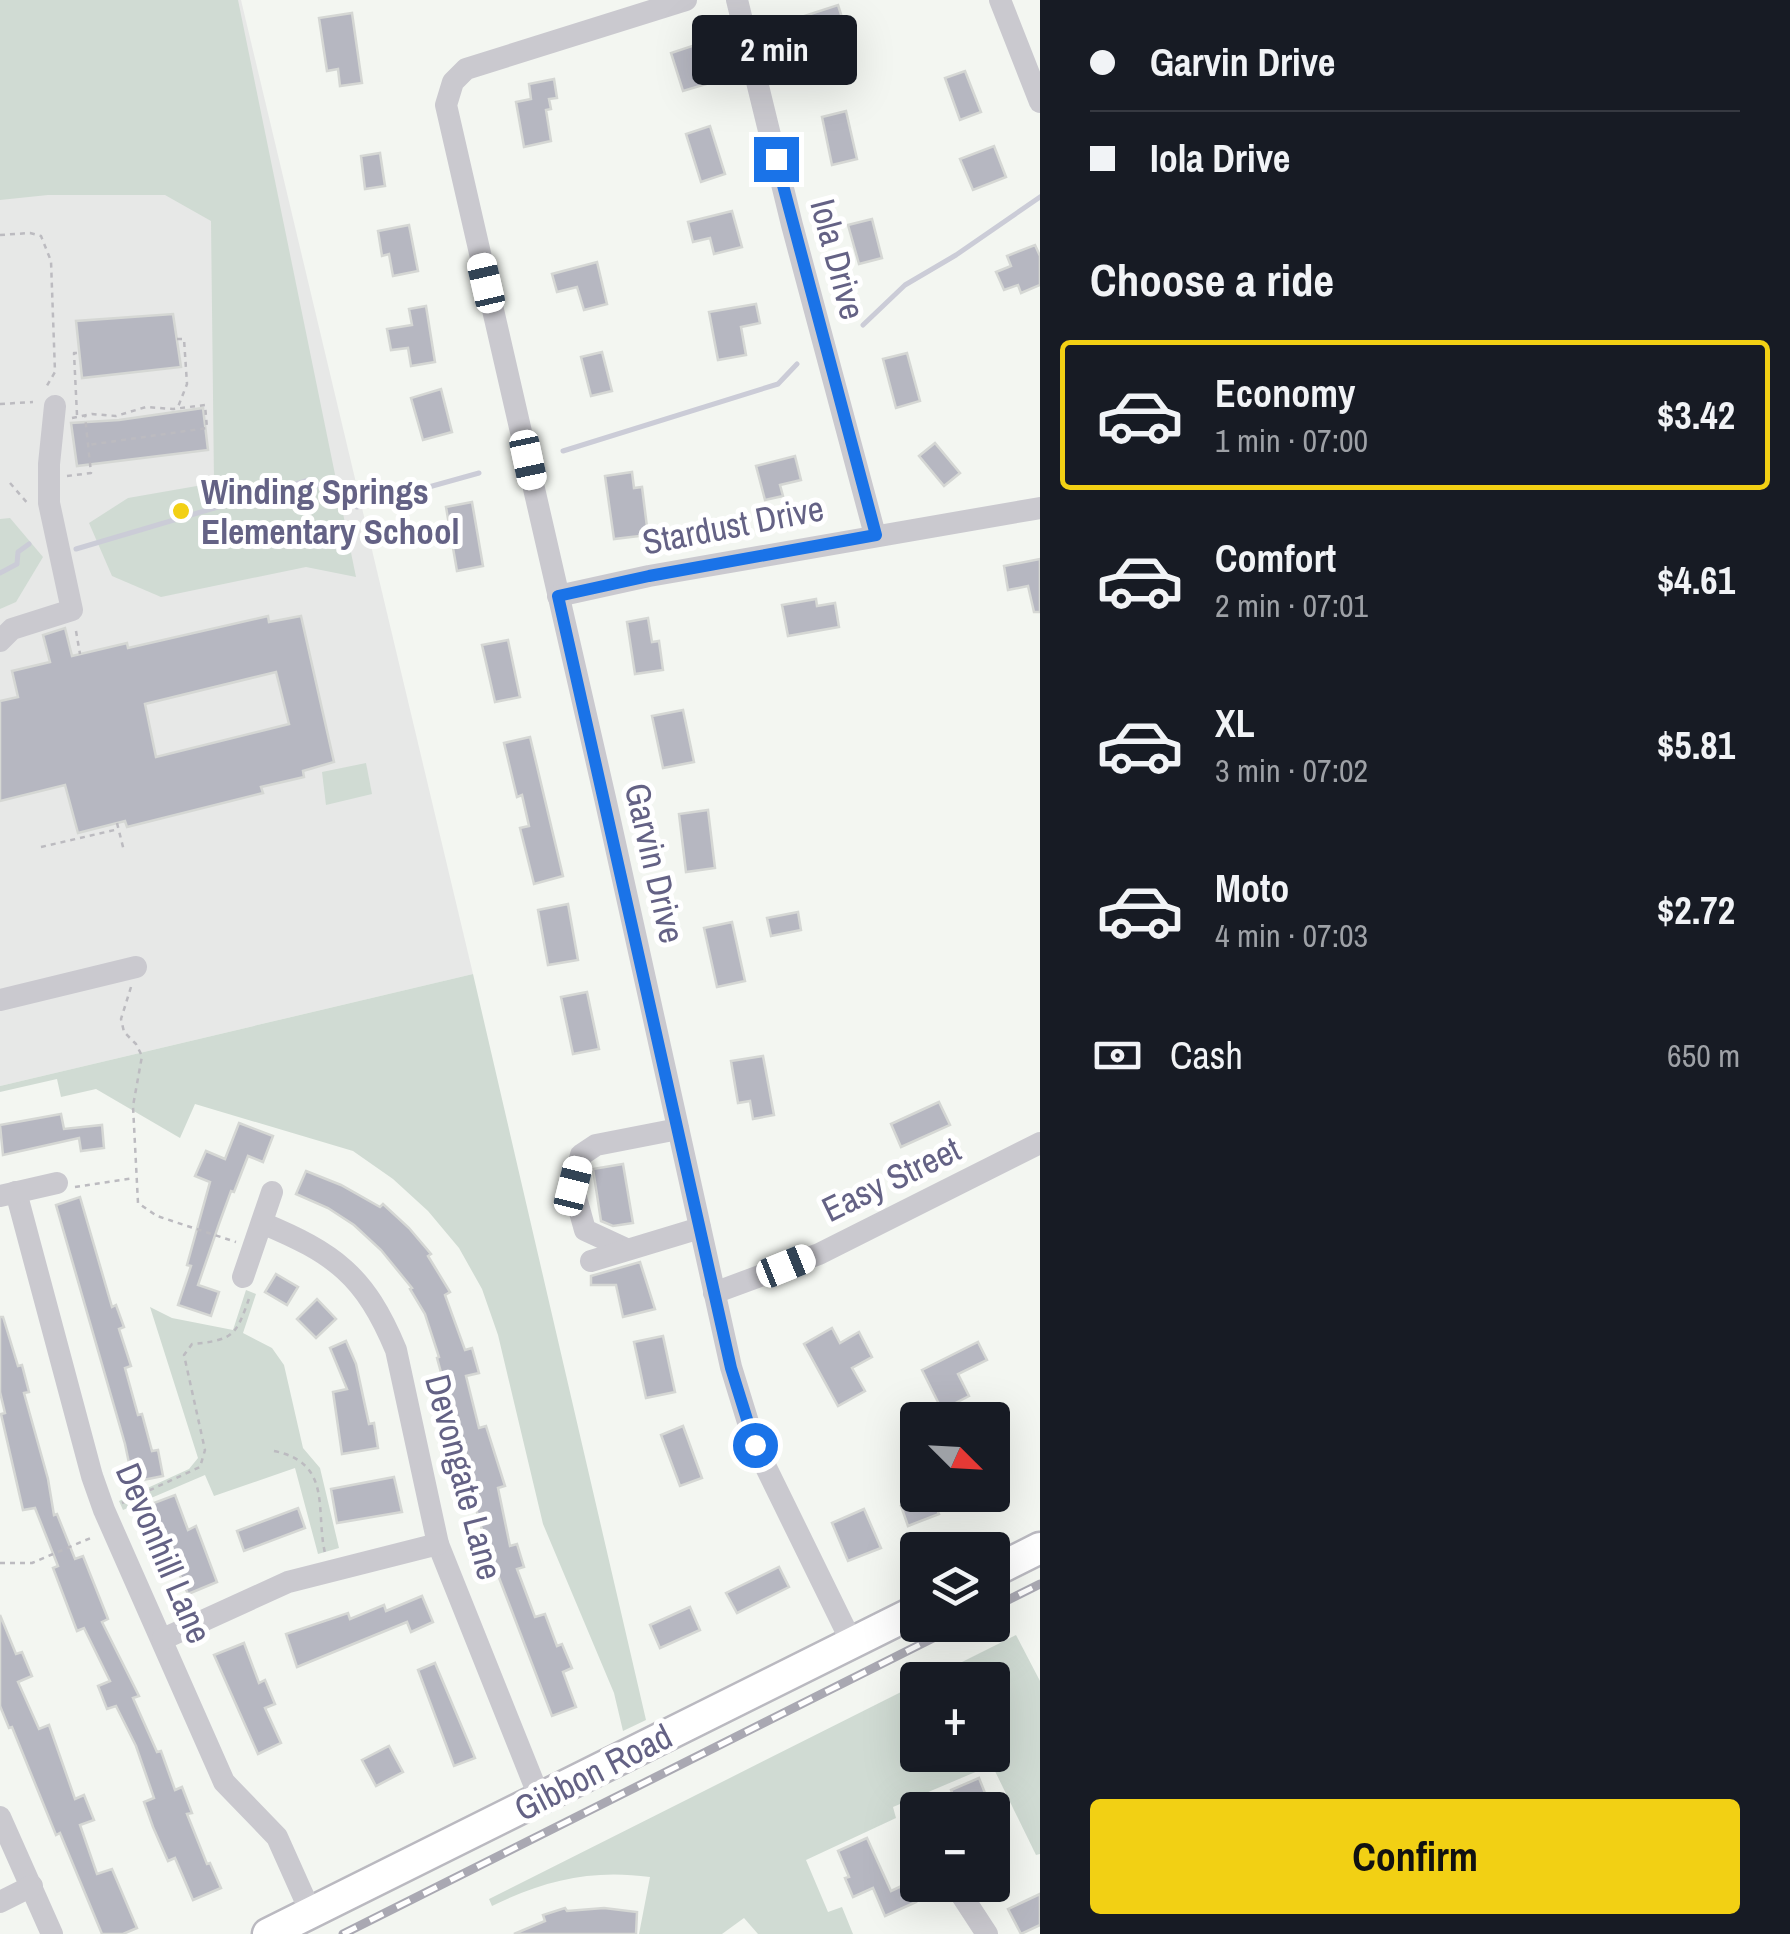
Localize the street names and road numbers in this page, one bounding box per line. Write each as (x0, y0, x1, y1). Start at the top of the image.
street label: Iola Drive (799, 194, 877, 324)
street label: Stardust Drive (638, 484, 828, 566)
street label: Garvin Drive (614, 778, 696, 948)
street label: Easy Street (814, 1125, 968, 1233)
street label: Devongate Lane (414, 1369, 514, 1585)
street label: Devonhill Lane (105, 1456, 223, 1650)
street label: Gibbon Road (506, 1712, 680, 1832)

